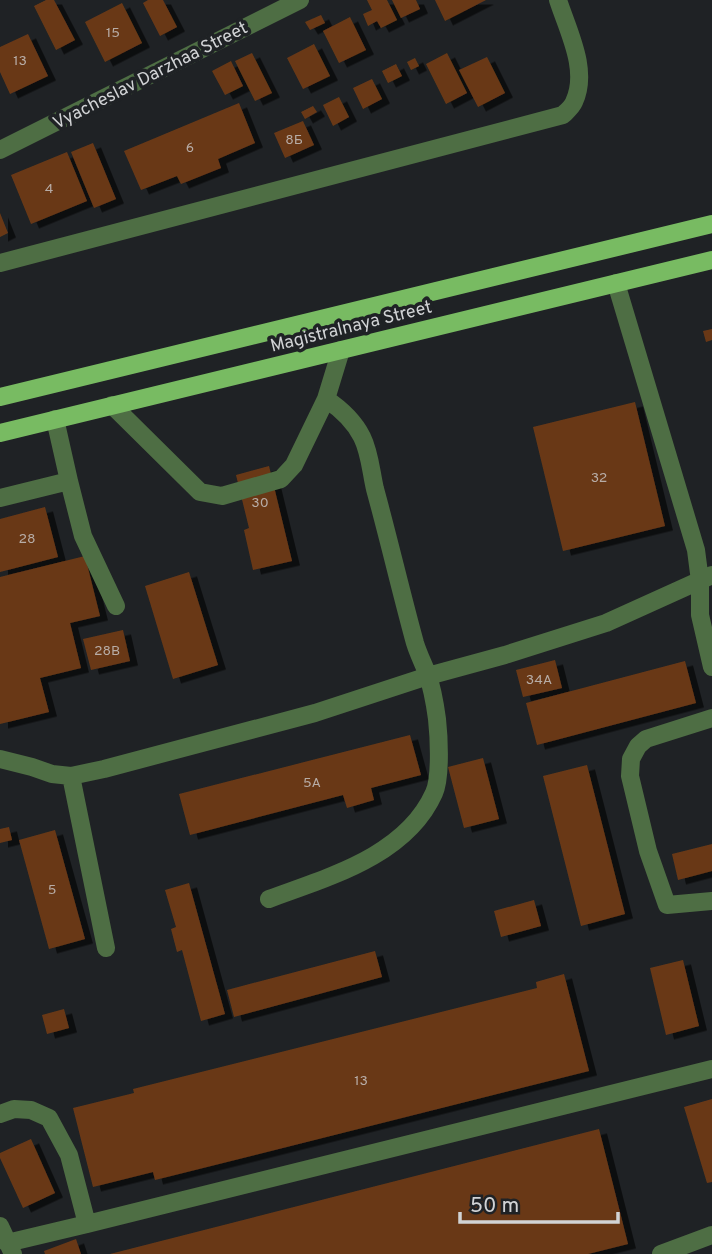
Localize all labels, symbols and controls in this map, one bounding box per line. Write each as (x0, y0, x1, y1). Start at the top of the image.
street label: Vyacheslav Darzhaa Street (49, 17, 252, 135)
house number: 15 (106, 25, 120, 42)
house number: 13 (13, 53, 27, 70)
house number: 8Б (285, 132, 303, 149)
house number: 6 (186, 140, 194, 157)
house number: 4 (45, 181, 53, 198)
street label: Magistralnaya Street (268, 296, 434, 359)
house number: 32 (591, 470, 607, 487)
house number: 30 (251, 495, 269, 512)
house number: 28 (18, 531, 36, 548)
house number: 28В (94, 643, 120, 660)
house number: 34А (526, 672, 552, 689)
house number: 5А (303, 775, 321, 792)
house number: 5 (48, 882, 56, 899)
house number: 13 (354, 1073, 368, 1090)
scale bar (460, 1180, 618, 1224)
text: 50 m (470, 1193, 519, 1220)

